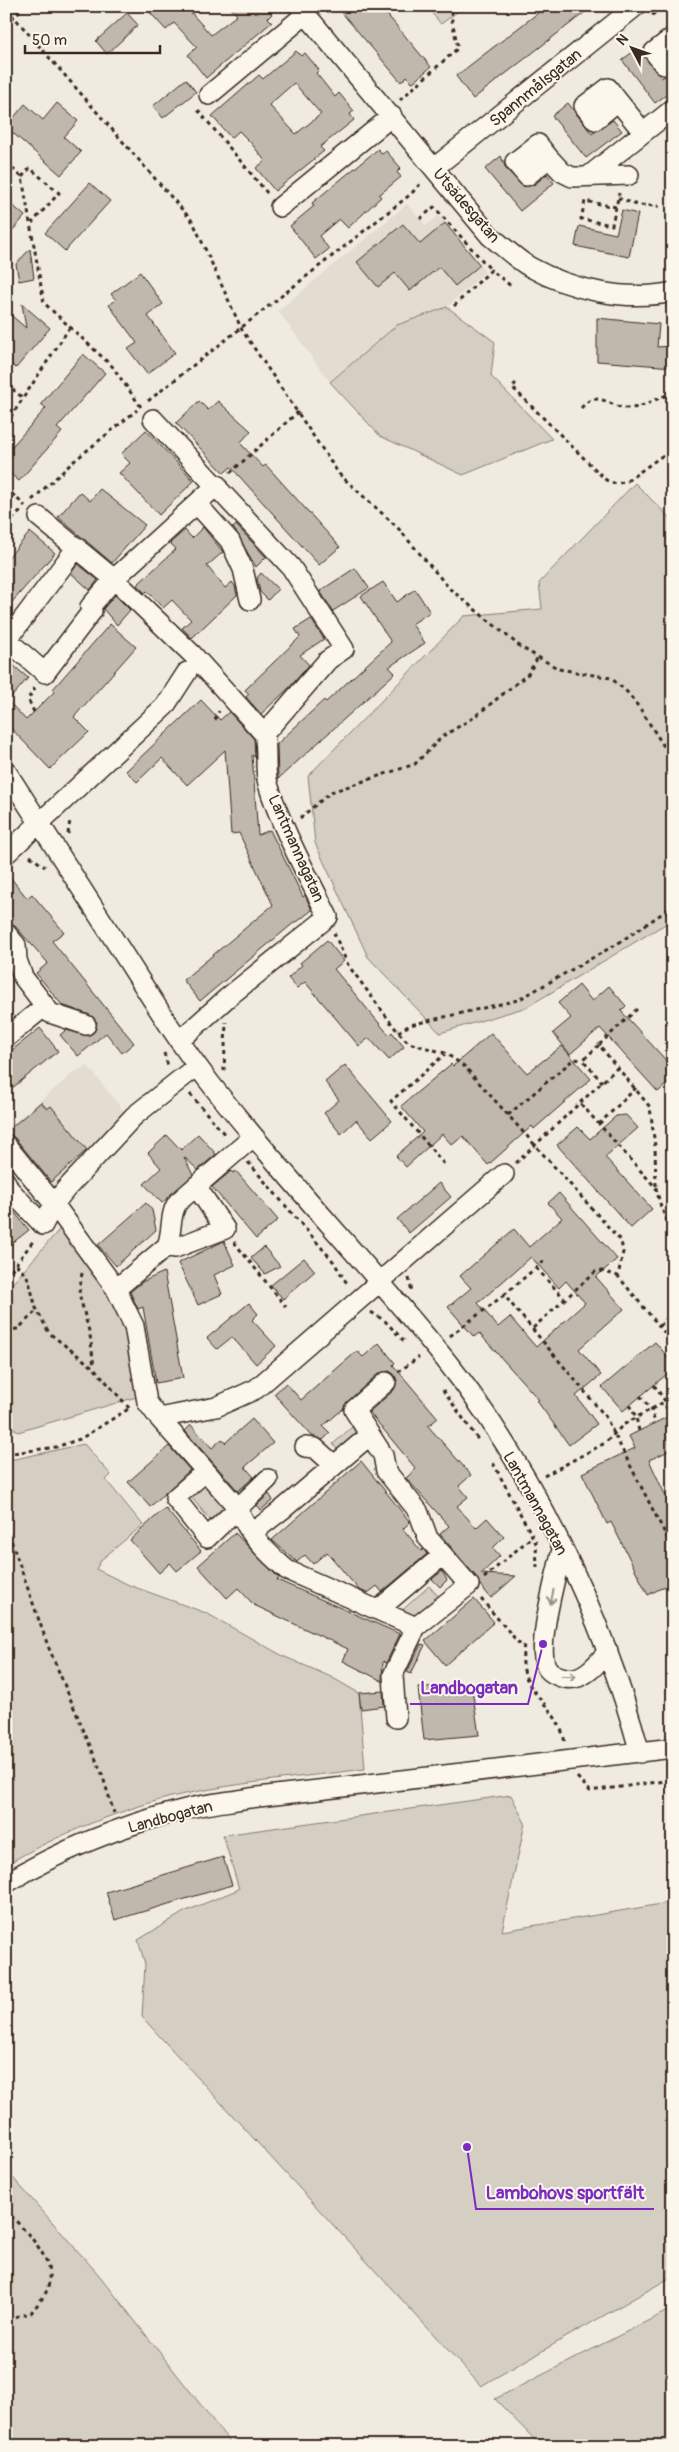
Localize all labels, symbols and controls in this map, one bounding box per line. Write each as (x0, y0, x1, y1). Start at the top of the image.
scale bar (25, 22, 160, 54)
north arrow (606, 22, 656, 72)
text: 50 m (32, 31, 67, 50)
text: N (613, 31, 632, 49)
street label: Spannmålsgatan (485, 44, 586, 131)
street label: Utsädesgatan (428, 164, 504, 247)
street label: Lantmannagatan (263, 792, 329, 905)
street label: Lantmannagatan (498, 1448, 572, 1559)
one-way arrow (547, 1588, 556, 1604)
callout: Landbogatan (410, 1671, 528, 1704)
one-way arrow (560, 1672, 576, 1681)
text: Landbogatan (420, 1677, 518, 1700)
street label: Landbogatan (126, 1796, 215, 1838)
callout: Lambohovs sportfält (476, 2176, 654, 2209)
text: Lambohovs sportfält (486, 2182, 645, 2205)

